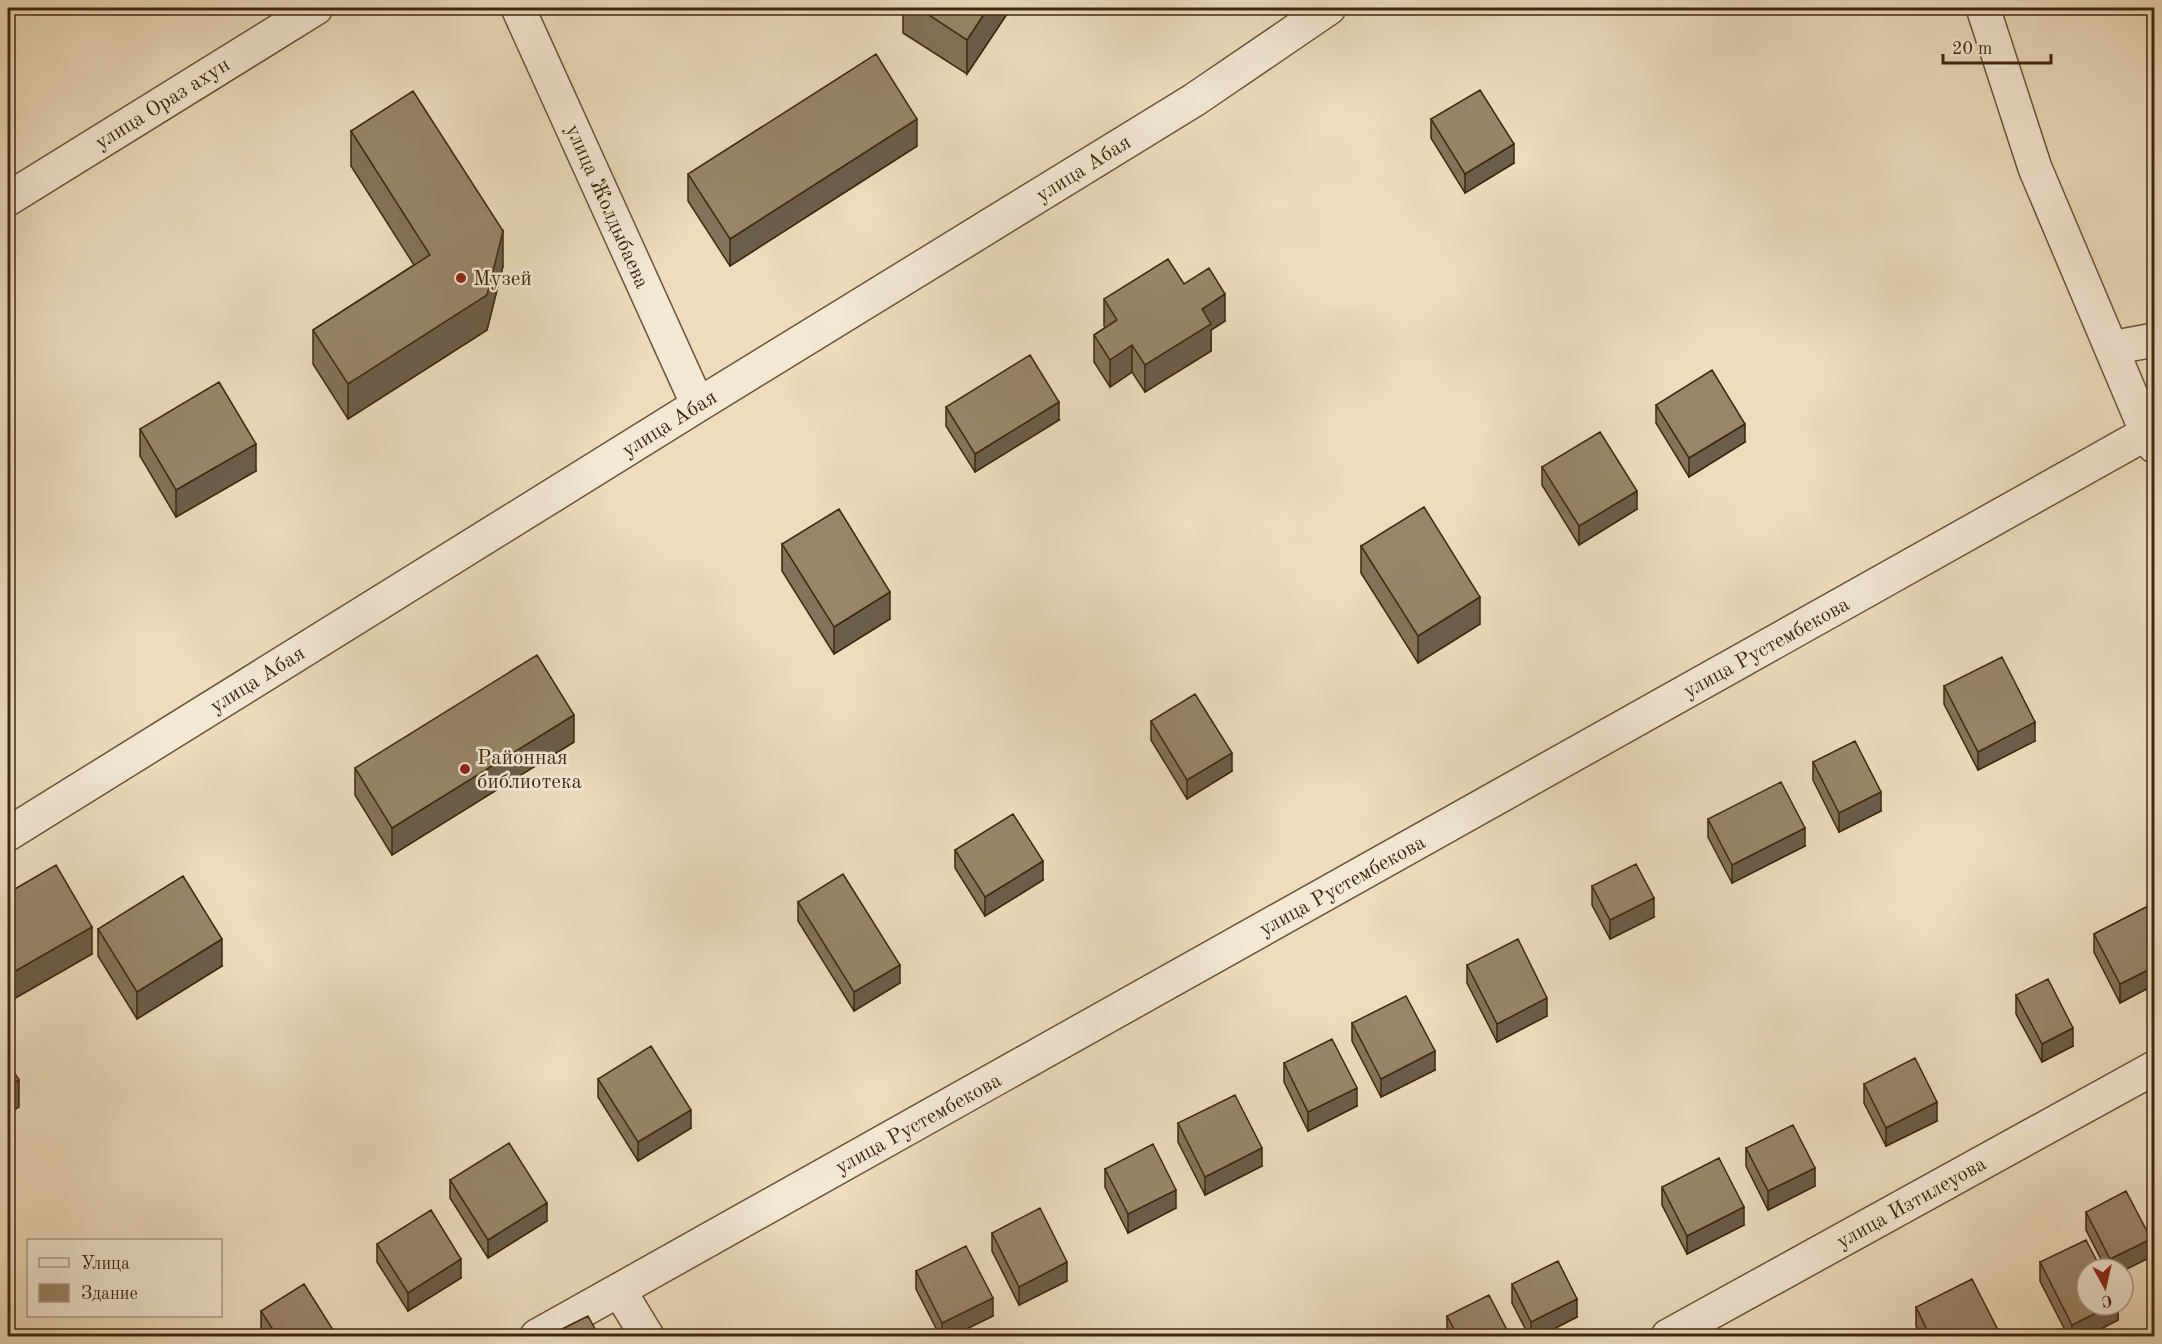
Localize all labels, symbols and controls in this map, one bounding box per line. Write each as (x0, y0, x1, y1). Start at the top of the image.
scale bar (1943, 27, 2051, 65)
text: 20 m (1952, 40, 1992, 58)
street label: улица Ораз ахун (92, 54, 234, 154)
street label: улица Жолдыбаева (561, 122, 652, 292)
street label: улица Абая (1033, 132, 1135, 207)
place label: Музей (473, 269, 532, 290)
marker: Музей (454, 271, 468, 285)
street label: улица Абая (619, 387, 721, 462)
street label: улица Рустембекова (1680, 594, 1853, 703)
street label: улица Абая (207, 643, 309, 718)
place label: Районная библиотека (477, 748, 582, 793)
marker: Районная библиотека (458, 762, 472, 776)
street label: улица Рустембекова (1256, 832, 1429, 941)
street label: улица Рустембекова (832, 1070, 1005, 1179)
street label: улица Изтилеуова (1833, 1154, 1990, 1253)
legend (27, 1239, 222, 1317)
text: Улица (81, 1255, 130, 1273)
north arrow (2075, 1257, 2135, 1317)
text: Здание (81, 1285, 138, 1303)
text: С (2100, 1291, 2113, 1309)

